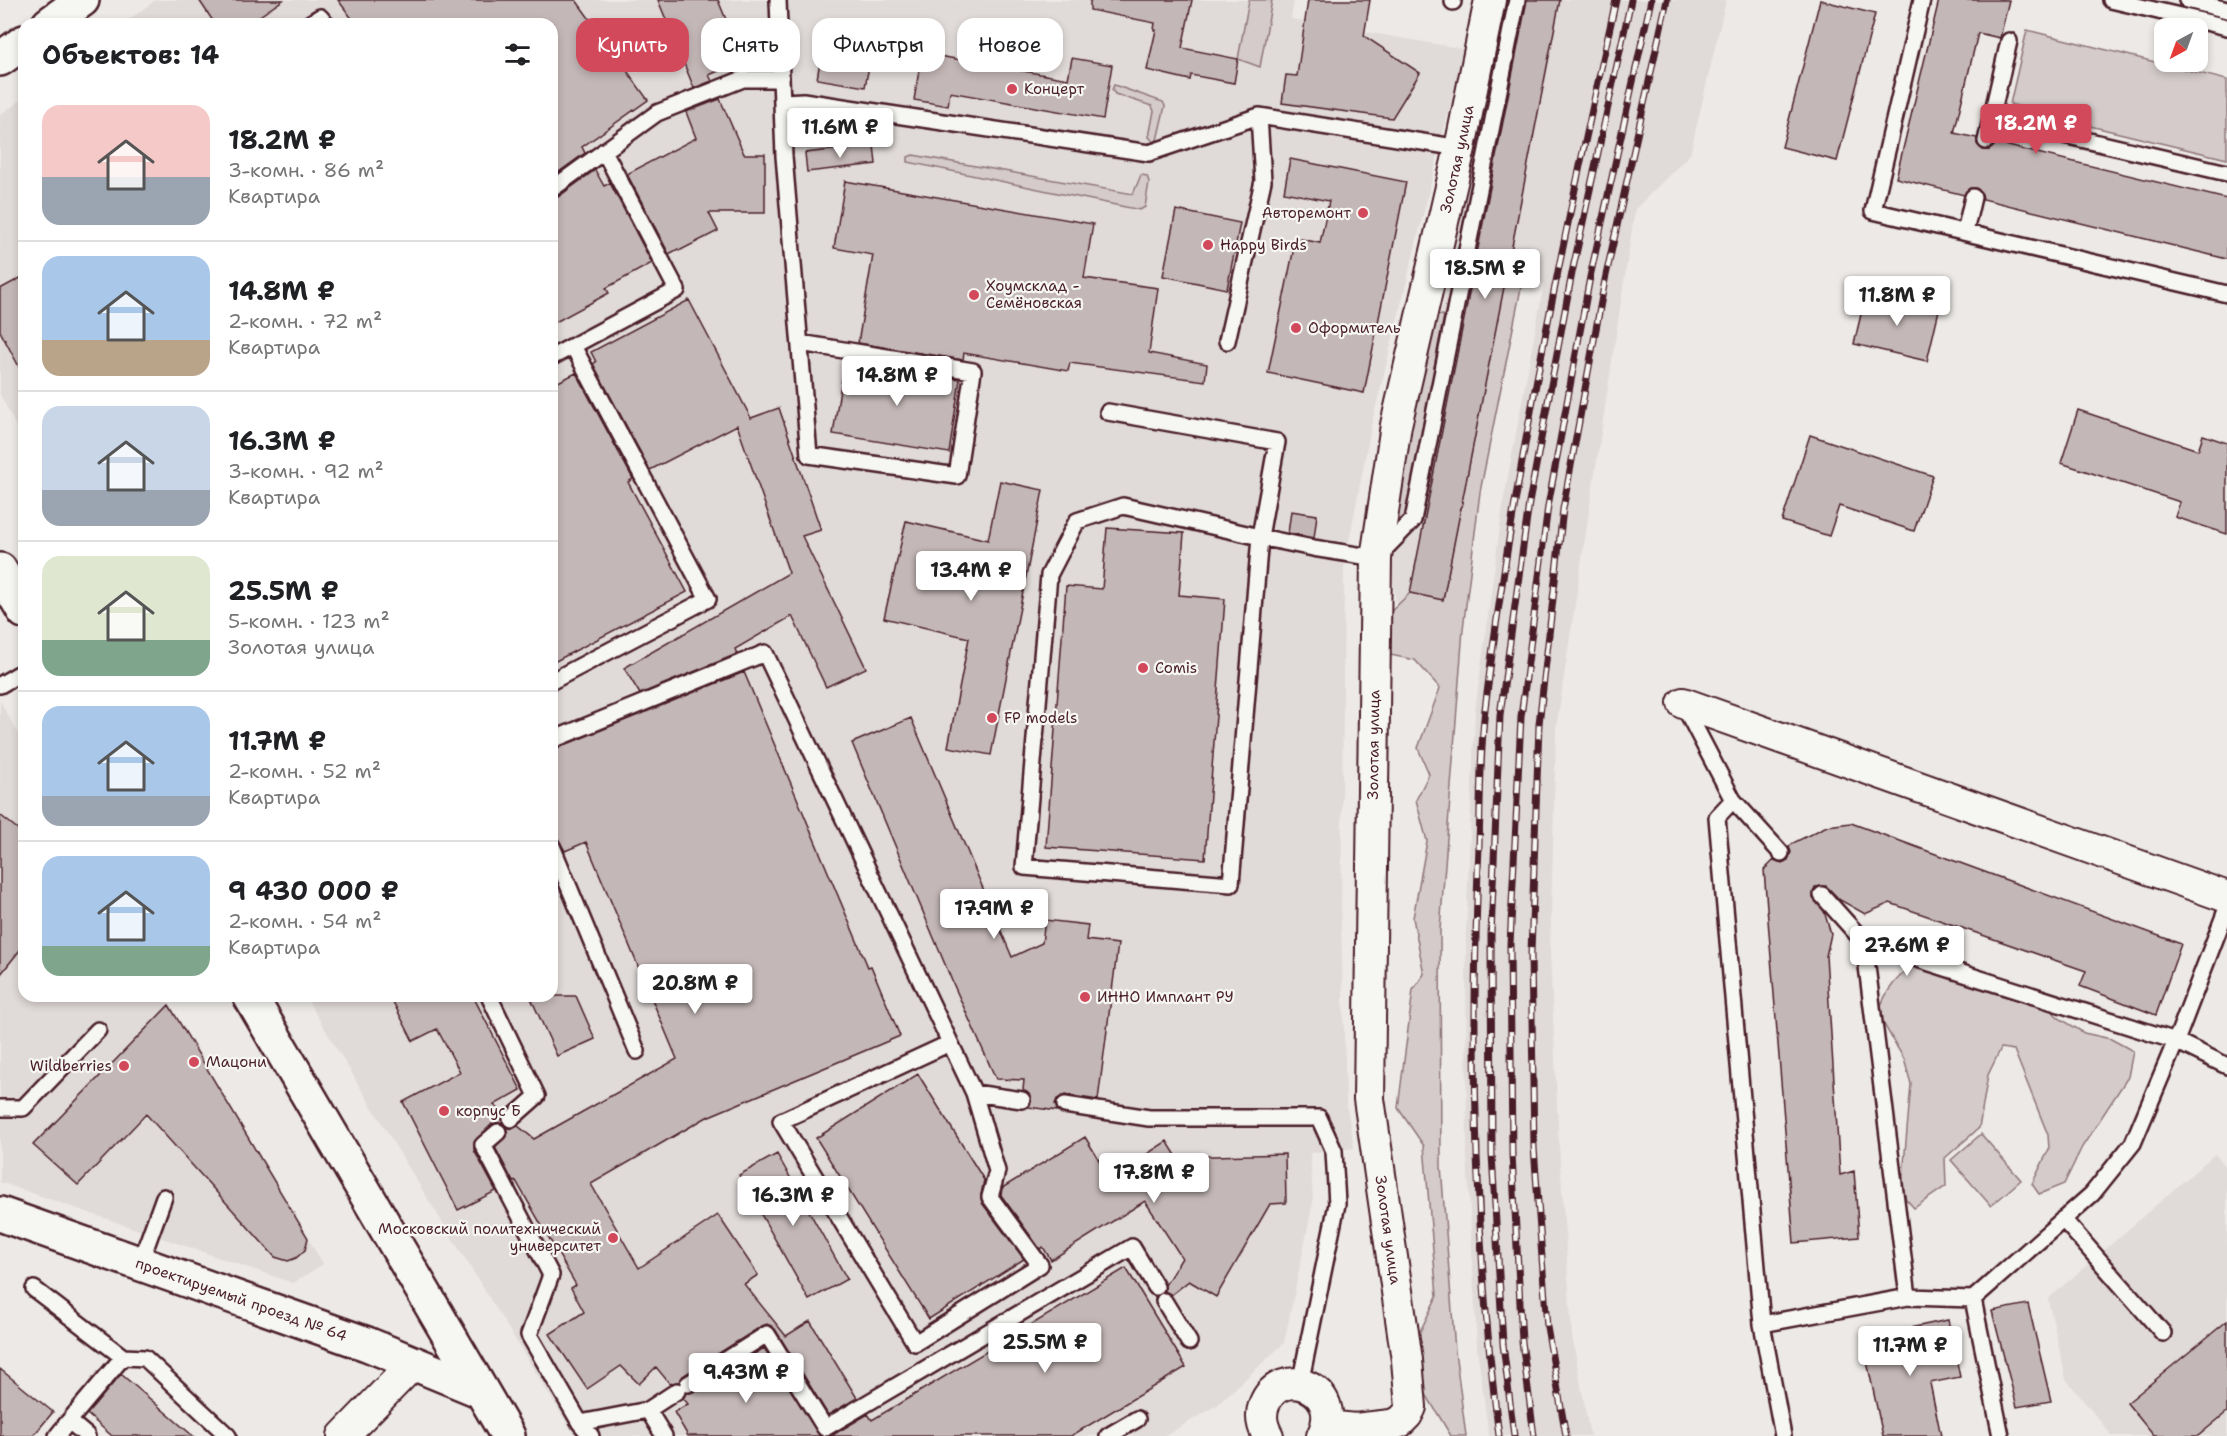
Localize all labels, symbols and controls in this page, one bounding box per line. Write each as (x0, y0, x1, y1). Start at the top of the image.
chip: Купить (576, 18, 689, 72)
chip: Снять (701, 18, 800, 72)
chip: Фильтры (812, 18, 945, 72)
chip: Новое (957, 18, 1063, 72)
north arrow (2154, 18, 2208, 72)
map controls (2154, 18, 2208, 72)
text: Объектов: 14 (42, 37, 219, 72)
icon: filters (501, 38, 534, 71)
place label: Концерт (1024, 79, 1084, 99)
marker: Концерт (1005, 82, 1019, 96)
street label: Золотая улица (1435, 103, 1479, 215)
pin: 18.2M ₽ (1981, 104, 2091, 155)
pin: 11.6M ₽ (785, 108, 895, 159)
text: 18.2M ₽ (1994, 110, 2078, 136)
text: 11.6M ₽ (801, 114, 879, 140)
text: 18.2M ₽ (228, 122, 336, 157)
icon: home (90, 129, 162, 201)
text: 3-комн. · 86 m² (228, 157, 384, 183)
text: Квартира (228, 183, 320, 209)
place label: Авторемонт (1262, 203, 1351, 223)
marker: Авторемонт (1356, 206, 1370, 220)
place label: Happy Birds (1220, 235, 1307, 255)
marker: Happy Birds (1201, 238, 1215, 252)
pin: 18.5M ₽ (1430, 249, 1540, 300)
text: 18.5M ₽ (1444, 255, 1526, 281)
text: 14.8M ₽ (228, 273, 335, 308)
place label: Хоумсклад - Семёновская (986, 276, 1082, 313)
pin: 11.8M ₽ (1842, 276, 1952, 327)
icon: home (90, 280, 162, 352)
text: 11.8M ₽ (1858, 282, 1936, 308)
marker: Хоумсклад - Семёновская (967, 288, 981, 302)
text: 2-комн. · 72 m² (228, 308, 382, 334)
place label: Оформитель (1308, 318, 1401, 338)
marker: Оформитель (1289, 321, 1303, 335)
text: Квартира (228, 334, 320, 360)
pin: 14.8M ₽ (842, 356, 952, 407)
text: 14.8M ₽ (856, 362, 938, 388)
text: 16.3M ₽ (228, 423, 336, 458)
icon: home (90, 430, 162, 502)
text: 3-комн. · 92 m² (228, 458, 384, 484)
text: Квартира (228, 484, 320, 510)
pin: 13.4M ₽ (916, 551, 1026, 602)
text: 13.4M ₽ (930, 557, 1012, 583)
text: 25.5M ₽ (228, 573, 339, 608)
icon: home (90, 580, 162, 652)
text: 5-комн. · 123 m² (228, 608, 390, 634)
text: Золотая улица (228, 634, 374, 660)
place label: Comis (1155, 658, 1197, 678)
marker: Comis (1136, 661, 1150, 675)
street label: Золотая улица (1363, 689, 1384, 800)
place label: FP models (1004, 708, 1077, 728)
marker: FP models (985, 711, 999, 725)
text: 11.7M ₽ (228, 723, 326, 758)
icon: home (90, 730, 162, 802)
text: 2-комн. · 52 m² (228, 758, 381, 784)
text: Квартира (228, 784, 320, 810)
text: 9 430 000 ₽ (228, 873, 399, 908)
icon: home (90, 880, 162, 952)
pin: 17.9M ₽ (939, 889, 1049, 940)
text: 17.9M ₽ (954, 895, 1034, 921)
text: 2-комн. · 54 m² (228, 908, 382, 934)
pin: 27.6M ₽ (1852, 926, 1962, 977)
text: 27.6M ₽ (1864, 932, 1950, 958)
text: Квартира (228, 934, 320, 960)
pin: 20.8M ₽ (640, 964, 750, 1015)
text: 20.8M ₽ (651, 970, 739, 996)
place label: ИННО Имплант РУ (1097, 987, 1234, 1007)
marker: ИННО Имплант РУ (1078, 990, 1092, 1004)
place label: Мацони (206, 1052, 267, 1072)
marker: Мацони (187, 1055, 201, 1069)
place label: Wildberries (30, 1056, 112, 1076)
marker: Wildberries (117, 1059, 131, 1073)
place label: корпус Б (456, 1101, 521, 1121)
marker: корпус Б (437, 1104, 451, 1118)
pin: 17.8M ₽ (1099, 1153, 1209, 1204)
text: 17.8M ₽ (1113, 1159, 1195, 1185)
street label: Золотая улица (1370, 1174, 1406, 1286)
pin: 16.3M ₽ (738, 1176, 848, 1227)
text: 16.3M ₽ (751, 1182, 835, 1208)
place label: Московский политехнический университет (378, 1219, 601, 1256)
marker: Московский политехнический университет (606, 1231, 620, 1245)
street label: проектируемый проезд № 64 (133, 1253, 350, 1346)
pin: 25.5M ₽ (990, 1323, 1100, 1374)
pin: 11.7M ₽ (1855, 1326, 1965, 1377)
text: 25.5M ₽ (1002, 1329, 1088, 1355)
text: 11.7M ₽ (1872, 1332, 1948, 1358)
pin: 9.43M ₽ (691, 1353, 801, 1404)
text: 9.43M ₽ (703, 1359, 789, 1385)

